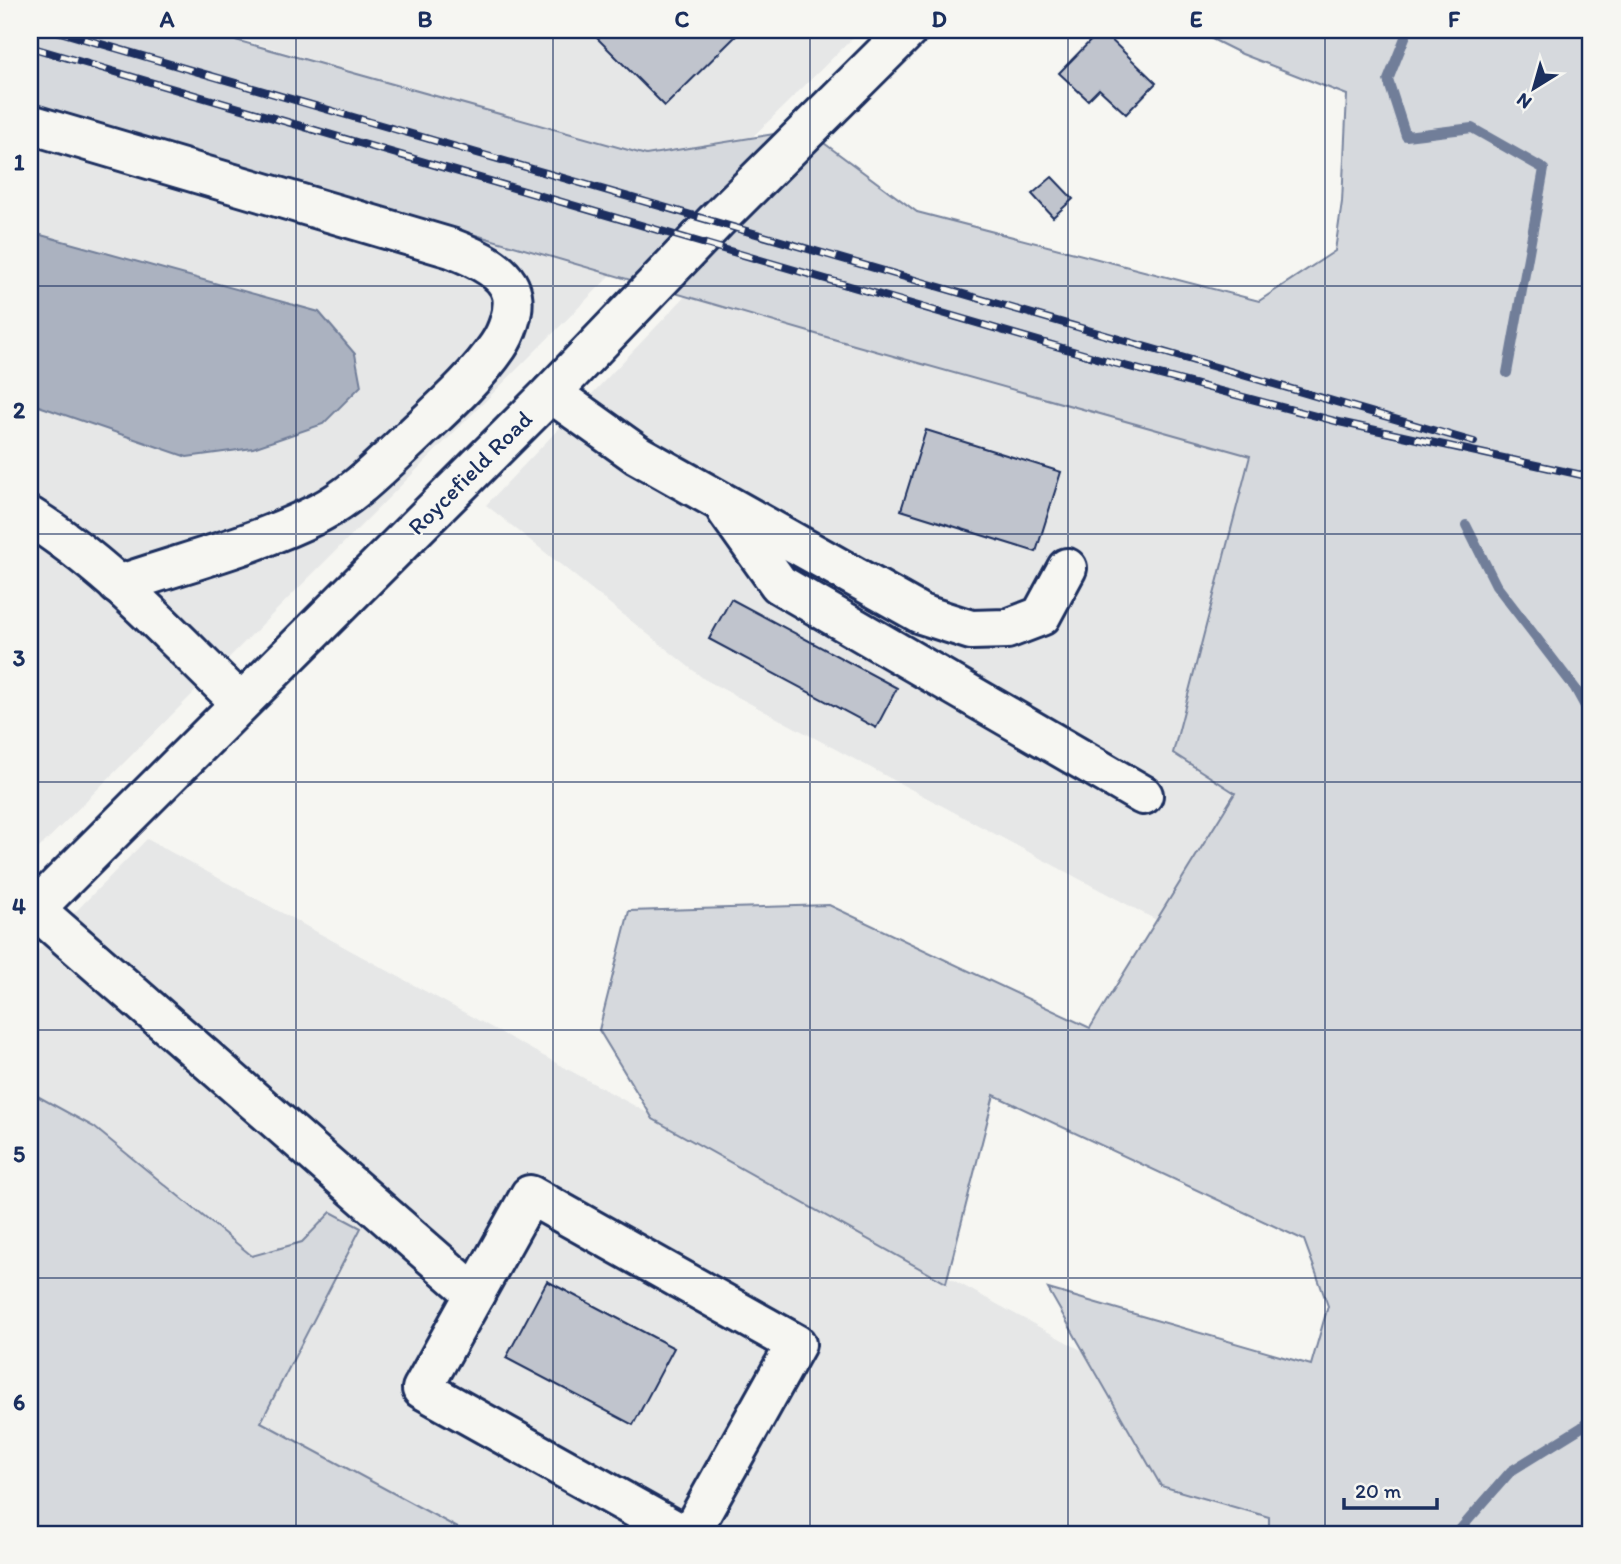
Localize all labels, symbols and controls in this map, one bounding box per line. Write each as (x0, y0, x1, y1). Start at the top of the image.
text: A (159, 5, 175, 33)
text: B (418, 5, 433, 33)
text: C (675, 5, 690, 33)
text: D (931, 5, 947, 33)
text: E (1190, 5, 1203, 33)
text: F (1448, 5, 1461, 33)
north arrow (1498, 52, 1568, 122)
text: N (1512, 88, 1536, 114)
text: 1 (14, 148, 25, 176)
text: 2 (13, 396, 26, 424)
street label: Roycefield Road (401, 404, 538, 541)
text: 3 (13, 644, 26, 672)
text: 4 (12, 892, 26, 920)
text: 5 (13, 1140, 25, 1168)
text: 6 (13, 1388, 25, 1416)
scale bar (1344, 1466, 1437, 1510)
text: 20 m (1355, 1478, 1402, 1503)

